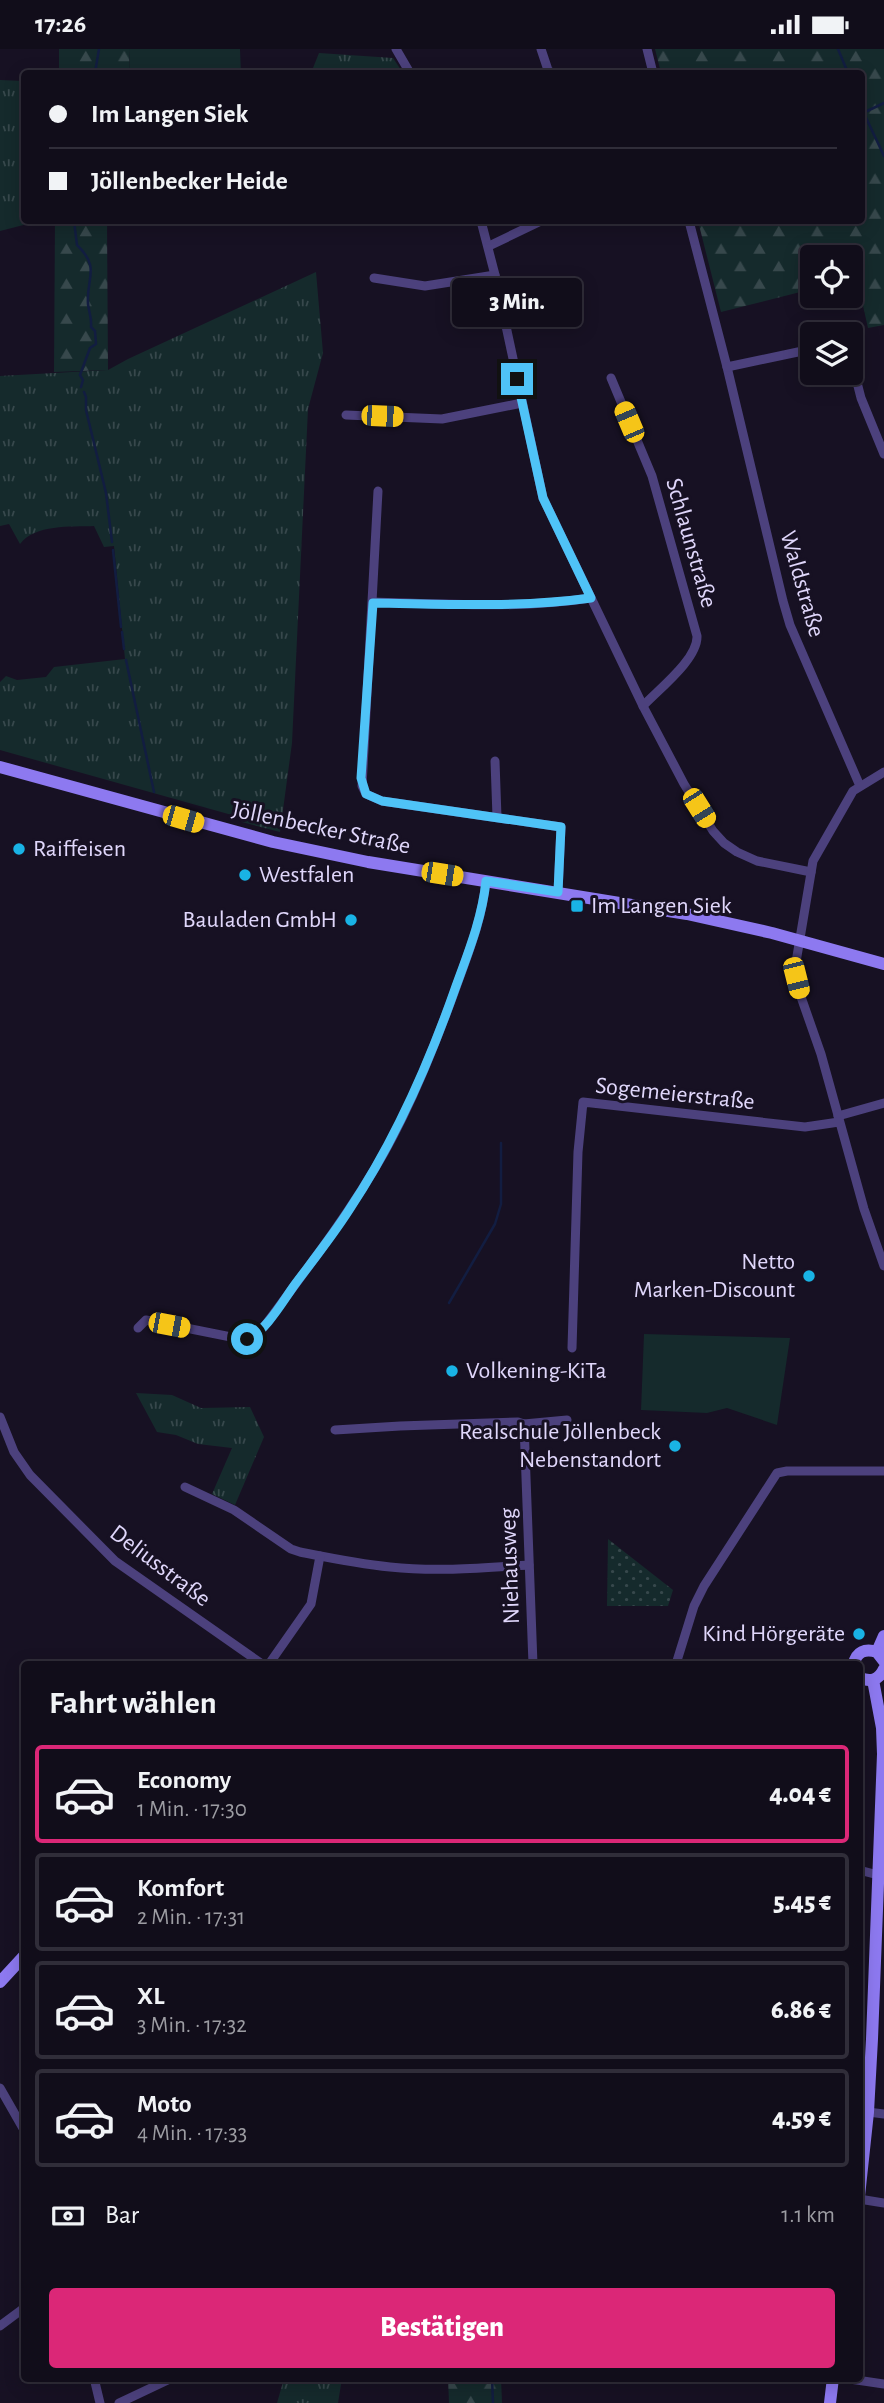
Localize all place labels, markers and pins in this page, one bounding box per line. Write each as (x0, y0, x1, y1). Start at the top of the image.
place label: Raiffeisen (33, 837, 126, 861)
marker: Raiffeisen (11, 841, 27, 857)
place label: Westfalen (259, 863, 354, 887)
marker: Westfalen (237, 867, 253, 883)
place label: Im Langen Siek (591, 894, 732, 918)
marker: Im Langen Siek (569, 898, 585, 914)
place label: Bauladen GmbH (183, 908, 337, 932)
marker: Bauladen GmbH (343, 912, 359, 928)
place label: Netto Marken-Discount (634, 1250, 795, 1302)
marker: Netto Marken-Discount (801, 1268, 817, 1284)
place label: Volkening-KiTa (466, 1359, 607, 1383)
marker: Volkening-KiTa (444, 1363, 460, 1379)
place label: Realschule Jöllenbeck Nebenstandort (459, 1420, 661, 1472)
marker: Realschule Jöllenbeck Nebenstandort (667, 1438, 683, 1454)
place label: Kind Hörgeräte (702, 1622, 845, 1646)
marker: Kind Hörgeräte (851, 1626, 867, 1642)

